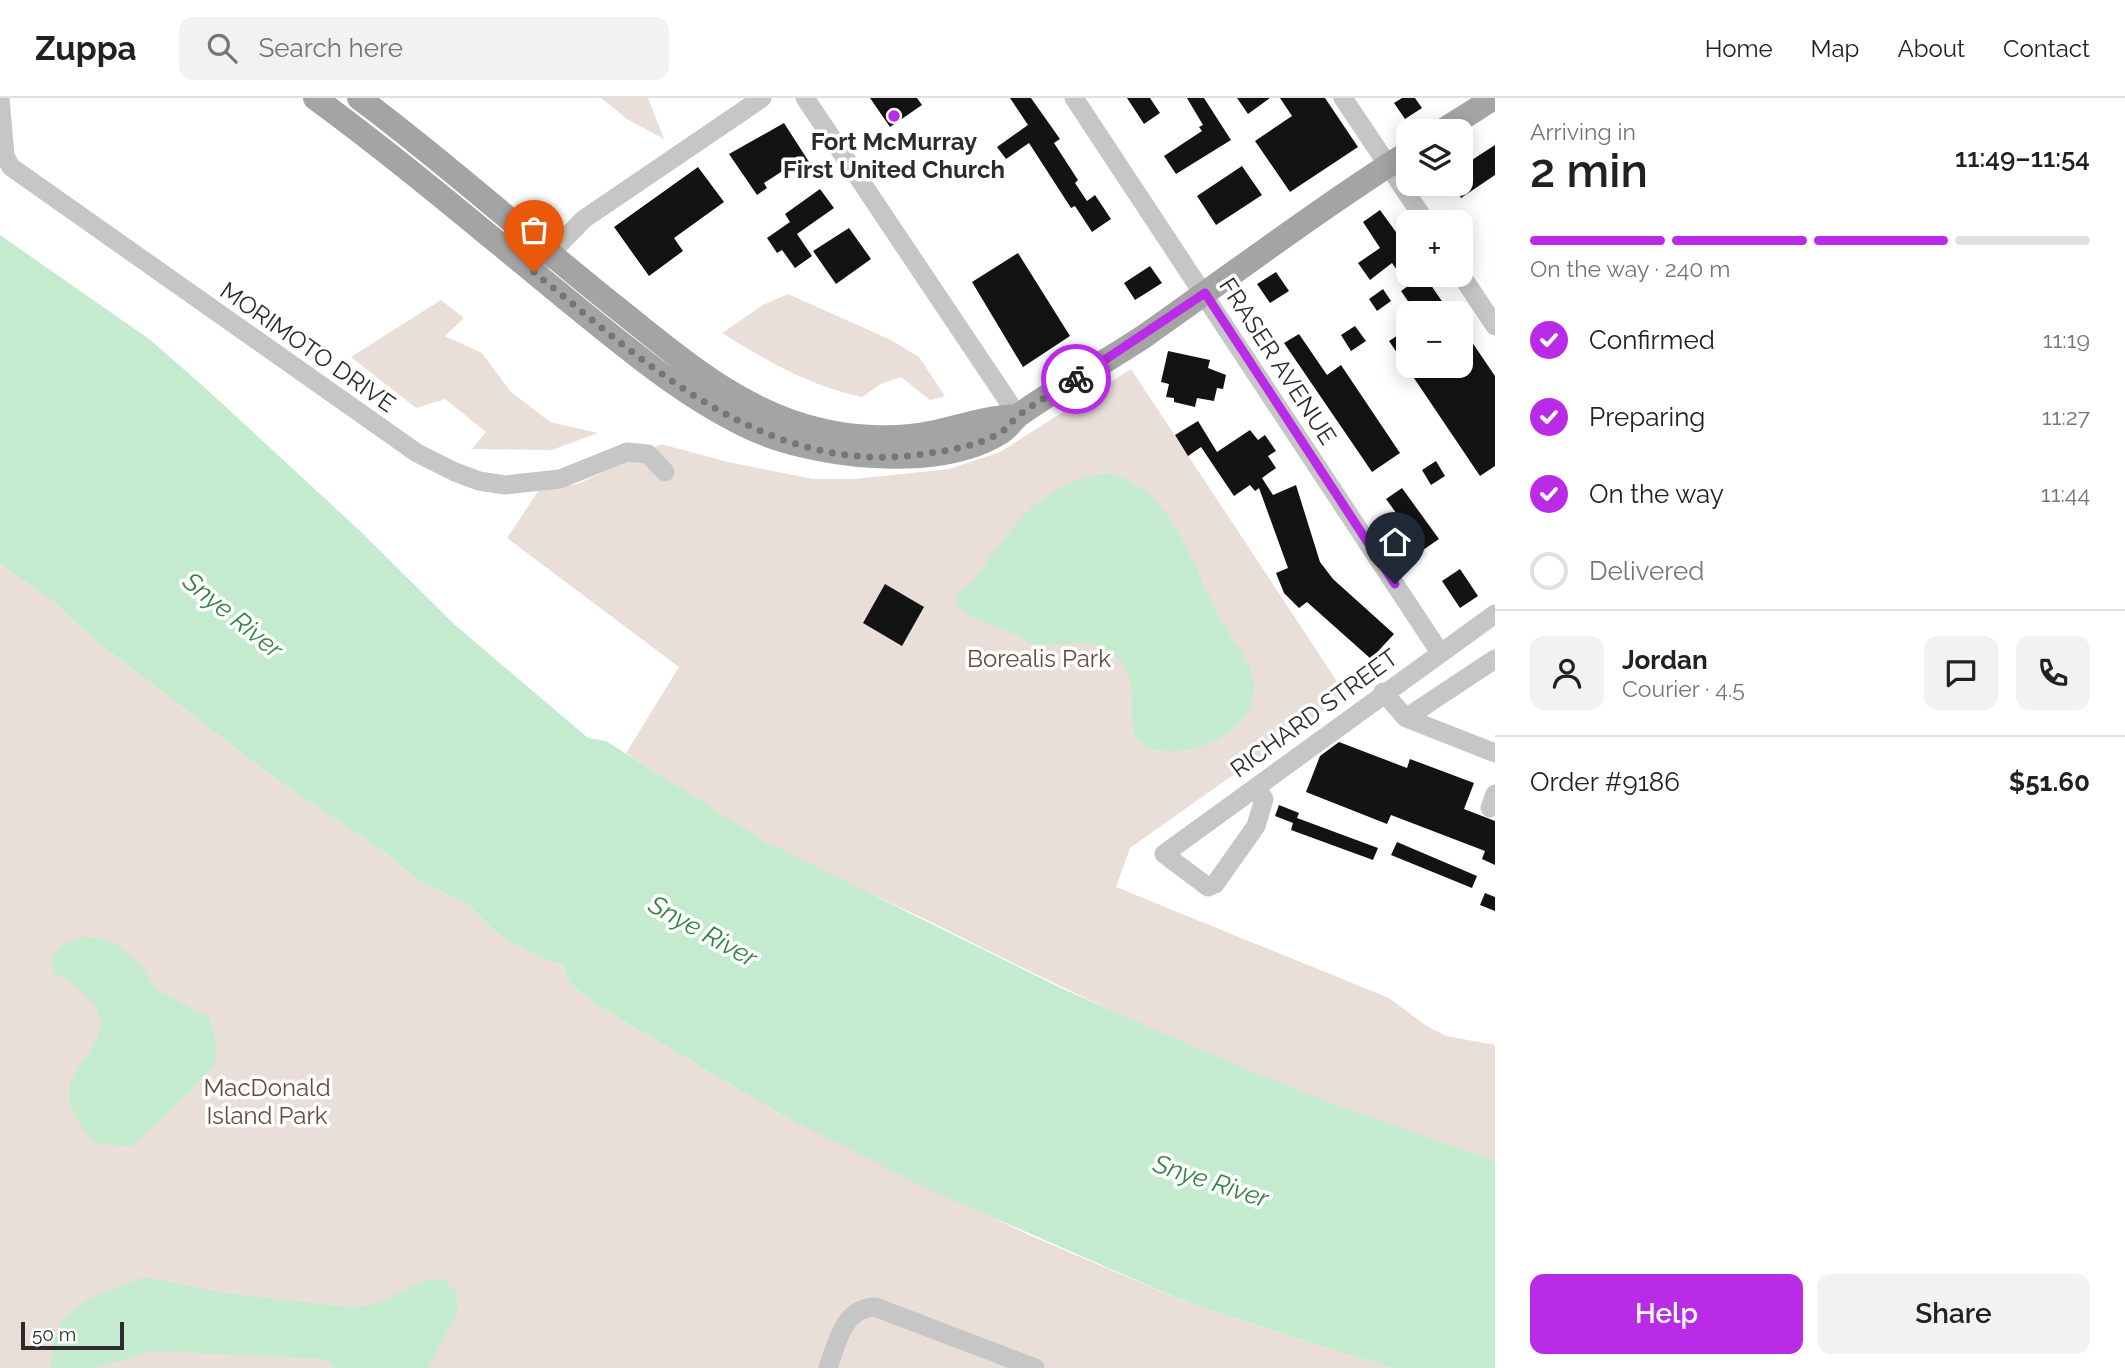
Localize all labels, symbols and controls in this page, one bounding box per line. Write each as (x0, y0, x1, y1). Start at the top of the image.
search box (179, 17, 669, 80)
text: Zuppa (35, 29, 137, 68)
icon: search (203, 29, 241, 67)
text: Search here (259, 33, 403, 63)
text: Home (1705, 34, 1773, 63)
text: Map (1811, 34, 1859, 63)
text: About (1897, 34, 1965, 63)
text: Contact (2003, 34, 2090, 63)
marker: Fort McMurray First United Church (886, 108, 902, 124)
text: Arriving in (1530, 118, 1636, 145)
map controls (1396, 119, 1473, 378)
button: layers (1396, 119, 1473, 196)
place label: Fort McMurray First United Church (783, 127, 1005, 184)
text: 11:49–11:54 (1955, 143, 2090, 173)
text: 2 min (1530, 144, 1648, 198)
pin (504, 200, 564, 272)
button: + (1396, 210, 1473, 287)
icon: bag (515, 211, 553, 249)
text: On the way · 240 m (1530, 255, 1730, 282)
street label: FRASER AVENUE (1213, 272, 1343, 450)
street label: MORIMOTO DRIVE (215, 276, 401, 418)
button: − (1396, 301, 1473, 378)
icon: check (1530, 321, 1568, 359)
text: Confirmed (1589, 325, 1715, 355)
text: 11:19 (2043, 326, 2090, 353)
courier (1041, 344, 1111, 414)
icon: bike (1057, 360, 1095, 398)
icon: check (1530, 398, 1568, 436)
text: Preparing (1589, 402, 1705, 432)
text: 11:27 (2042, 403, 2090, 430)
icon: check (1530, 475, 1568, 513)
text: On the way (1589, 479, 1724, 509)
text: 11:44 (2041, 480, 2090, 507)
pin (1365, 512, 1425, 584)
icon: home (1376, 523, 1414, 561)
text: Delivered (1589, 556, 1704, 586)
water label: Snye River (176, 565, 290, 665)
button: person (1530, 636, 1604, 710)
button: chat (1924, 636, 1998, 710)
button: phone (2016, 636, 2090, 710)
street label: RICHARD STREET (1225, 642, 1404, 783)
park label: Borealis Park (967, 644, 1111, 673)
text: Jordan (1622, 645, 1708, 675)
text: Courier · 4.5 (1622, 675, 1745, 702)
text: Order #9186 (1530, 767, 1680, 797)
text: $51.60 (2009, 767, 2090, 797)
water label: Snye River (643, 888, 763, 974)
park label: MacDonald Island Park (203, 1073, 331, 1130)
water label: Snye River (1149, 1148, 1273, 1214)
button: Help (1530, 1274, 1803, 1354)
button: Share (1817, 1274, 2090, 1354)
scale bar (21, 1319, 124, 1351)
text: 50 m (32, 1323, 76, 1345)

